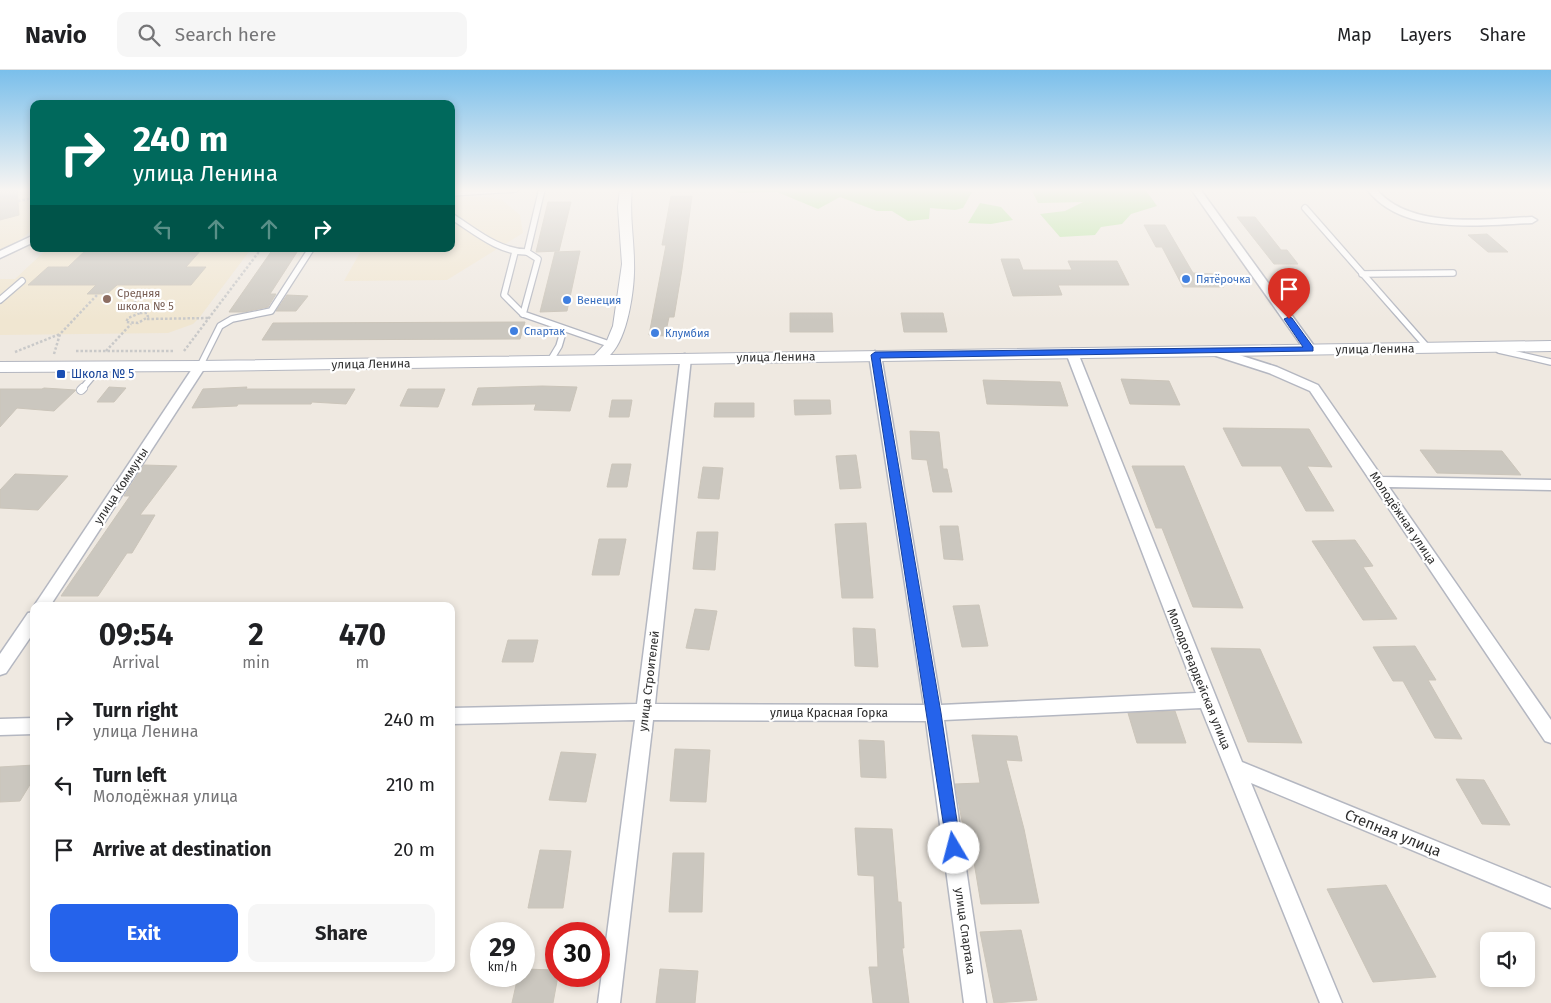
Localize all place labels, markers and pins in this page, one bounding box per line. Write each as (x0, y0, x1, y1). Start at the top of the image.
pin (1268, 268, 1310, 319)
marker: Пятёрочка (1180, 273, 1192, 285)
place label: Пятёрочка (1196, 273, 1251, 286)
place label: Средняя школа № 5 (117, 287, 174, 313)
marker: Средняя школа № 5 (101, 293, 113, 305)
marker: Венеция (561, 294, 573, 306)
place label: Венеция (577, 294, 621, 307)
marker: Спартак (508, 325, 520, 337)
place label: Спартак (524, 325, 565, 338)
marker: Клумбия (649, 327, 661, 339)
place label: Клумбия (665, 327, 710, 340)
place label: Школа № 5 (71, 367, 134, 381)
marker: Школа № 5 (55, 368, 67, 380)

